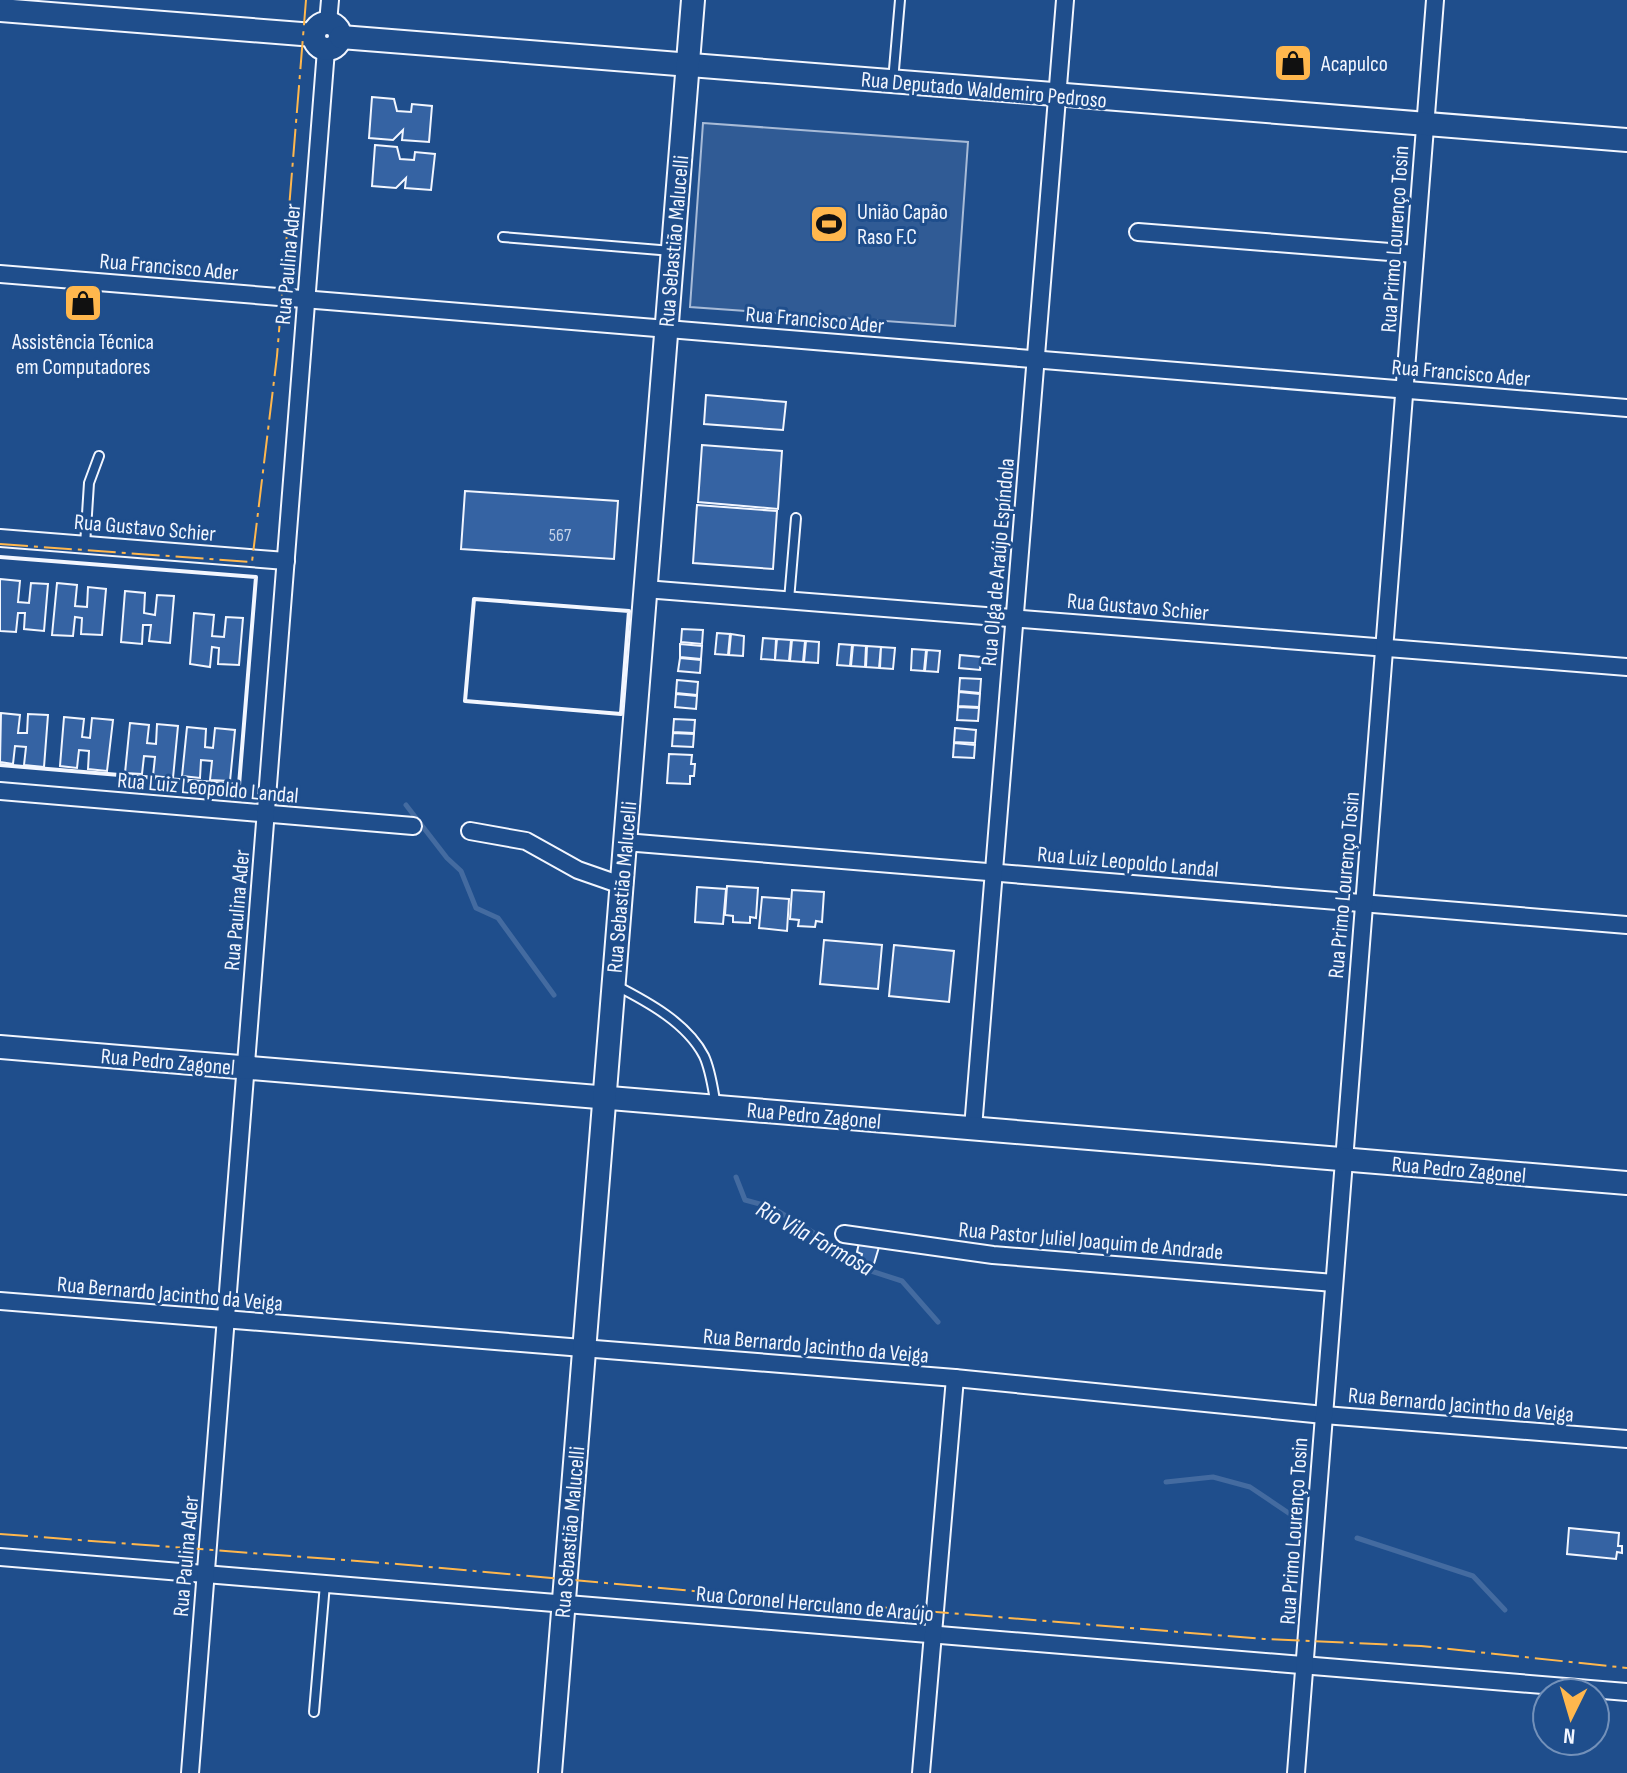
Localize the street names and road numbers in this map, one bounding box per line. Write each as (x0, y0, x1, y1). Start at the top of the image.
street label: Rua Deputado Waldemiro Pedroso (860, 66, 1108, 115)
street label: Rua Primo Lourenço Tosin (1375, 145, 1416, 334)
street label: Rua Sebastião Malucelli (654, 154, 695, 328)
street label: Rua Paulina Ader (270, 202, 307, 326)
street label: Rua Francisco Ader (98, 248, 239, 287)
street label: Rua Francisco Ader (744, 301, 885, 340)
street label: Rua Francisco Ader (1390, 354, 1531, 393)
street label: Rua Olga de Araújo Espíndola (976, 457, 1021, 667)
street label: Rua Gustavo Schier (73, 509, 217, 548)
street label: Rua Gustavo Schier (1066, 588, 1210, 627)
street label: Rua Luiz Leopoldo Landal (116, 767, 300, 810)
street label: Rua Primo Lourenço Tosin (1323, 791, 1366, 980)
street label: Rua Sebastião Malucelli (602, 800, 643, 974)
street label: Rua Luiz Leopoldo Landal (1036, 841, 1220, 884)
street label: Rua Paulina Ader (219, 848, 256, 972)
street label: Rua Pedro Zagonel (100, 1043, 236, 1082)
street label: Rua Pedro Zagonel (746, 1097, 882, 1136)
street label: Rua Pedro Zagonel (1391, 1151, 1527, 1190)
street label: Rua Pastor Juliel Joaquim de Andrade (957, 1216, 1224, 1267)
street label: Rua Bernardo Jacintho da Veiga (56, 1271, 284, 1318)
street label: Rua Bernardo Jacintho da Veiga (702, 1323, 930, 1370)
street label: Rua Bernardo Jacintho da Veiga (1347, 1382, 1575, 1429)
street label: Rua Primo Lourenço Tosin (1274, 1437, 1315, 1626)
street label: Rua Sebastião Malucelli (550, 1445, 591, 1619)
street label: Rua Paulina Ader (168, 1494, 205, 1618)
street label: Rua Coronel Herculano de Araújo (695, 1581, 935, 1628)

